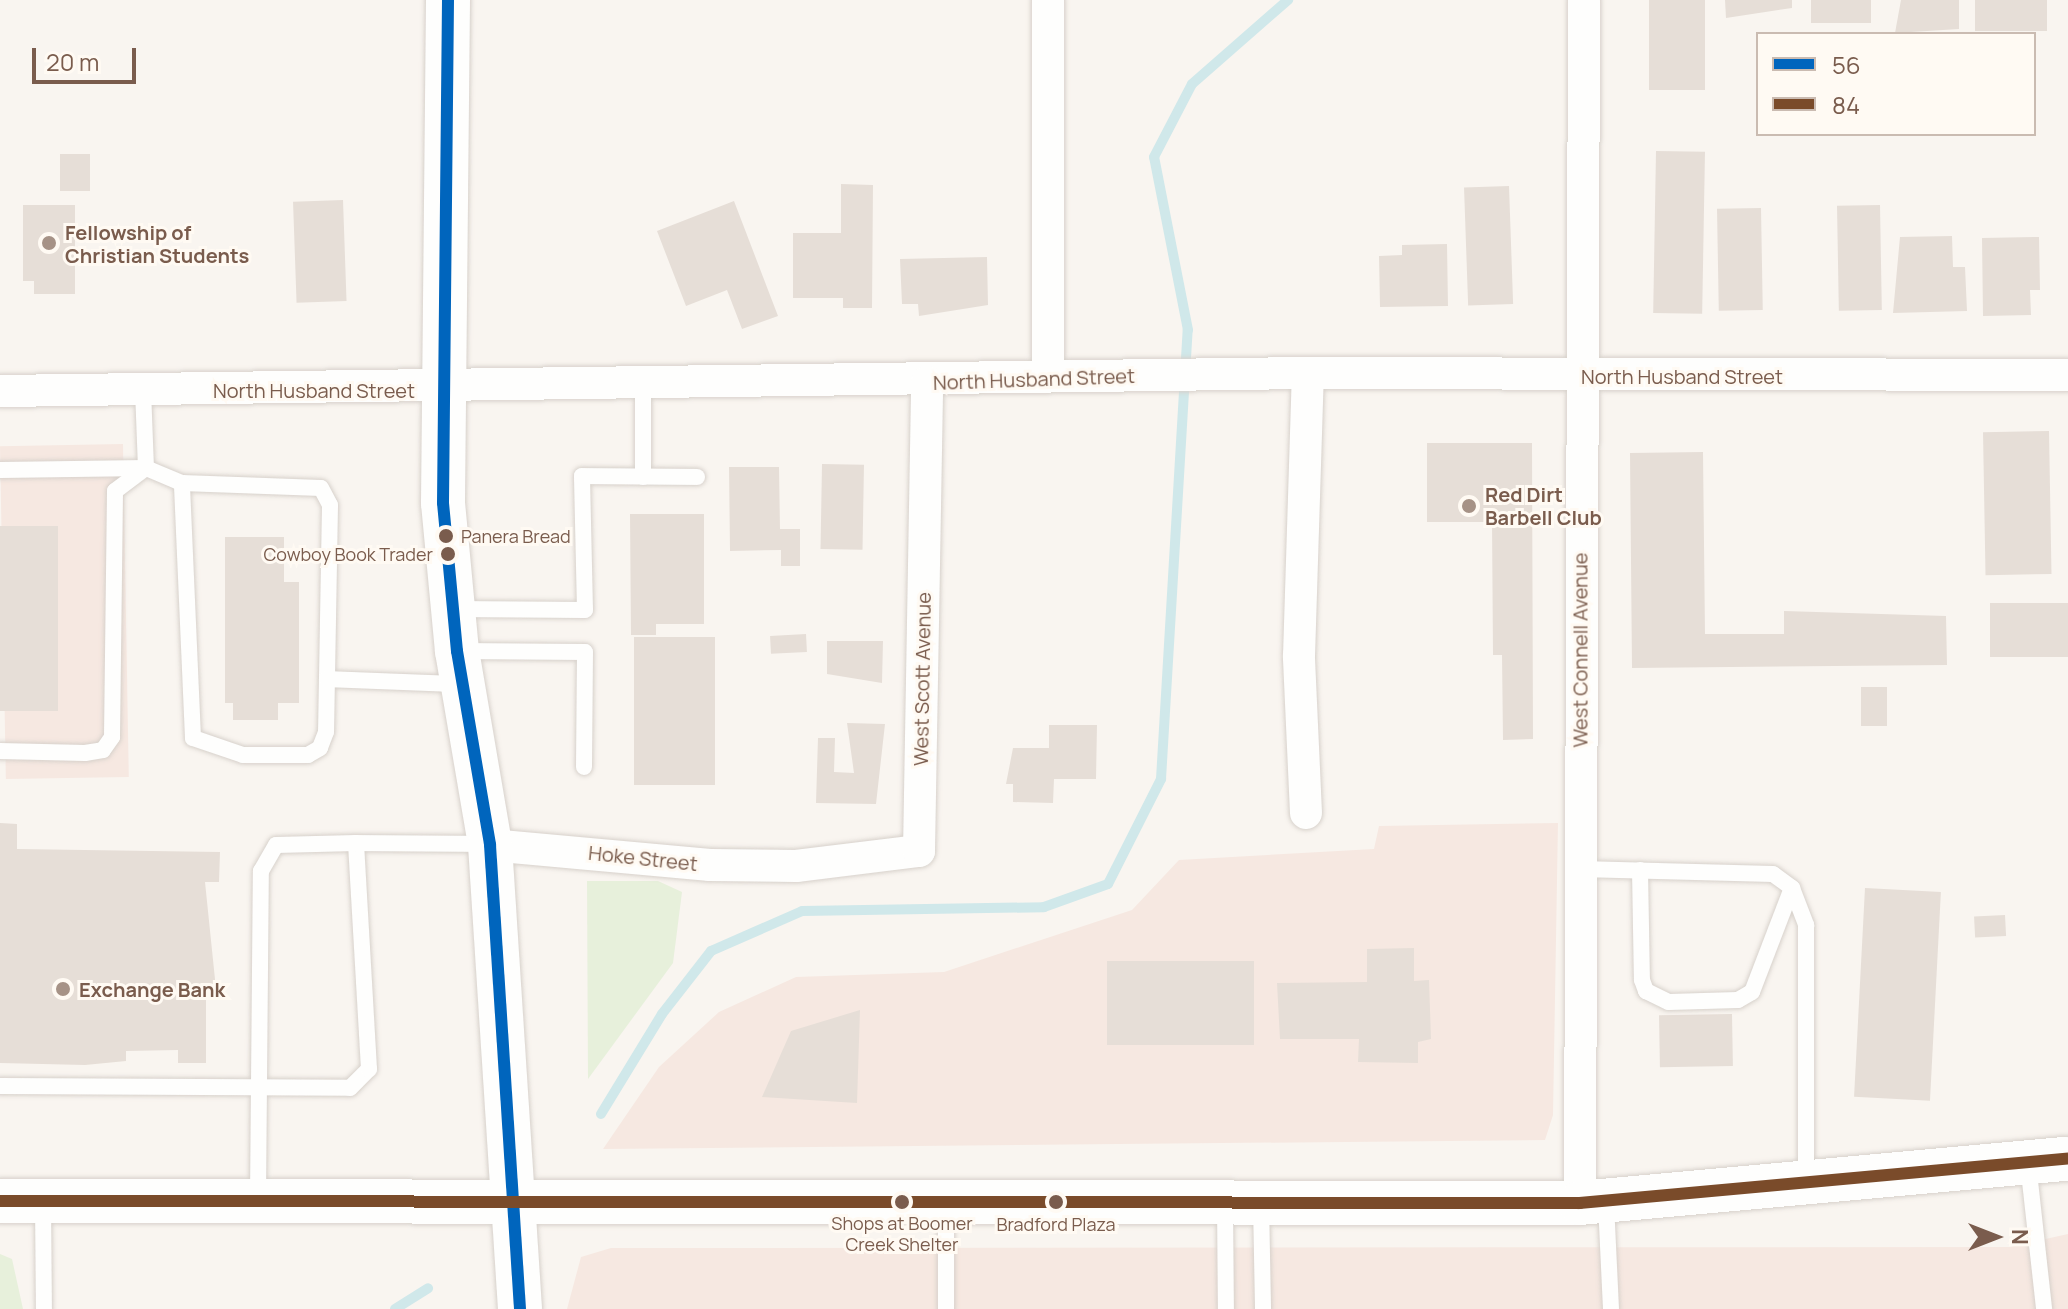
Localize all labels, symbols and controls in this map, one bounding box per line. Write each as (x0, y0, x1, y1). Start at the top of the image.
scale bar (36, 32, 140, 82)
legend (1756, 32, 2036, 136)
text: 20 m (46, 45, 99, 78)
text: 56 (1832, 48, 1861, 81)
text: 84 (1832, 88, 1860, 121)
place label: Fellowship of Christian Students (65, 220, 249, 267)
marker: Fellowship of Christian Students (40, 234, 58, 252)
street label: North Husband Street (933, 363, 1135, 395)
street label: North Husband Street (1581, 364, 1783, 388)
street label: North Husband Street (213, 378, 415, 402)
place label: Red Dirt Barbell Club (1485, 482, 1602, 529)
marker: Red Dirt Barbell Club (1460, 497, 1478, 515)
place label: Panera Bread (461, 525, 571, 547)
marker: Panera Bread (438, 528, 454, 544)
place label: Cowboy Book Trader (263, 543, 433, 565)
marker: Cowboy Book Trader (440, 546, 456, 562)
street label: West Connell Avenue (1568, 552, 1592, 748)
street label: West Scott Avenue (908, 592, 936, 766)
street label: Hoke Street (587, 840, 699, 876)
place label: Exchange Bank (79, 977, 225, 1001)
marker: Exchange Bank (54, 980, 72, 998)
marker: Shops at Boomer Creek Shelter (894, 1194, 910, 1210)
marker: Bradford Plaza (1048, 1194, 1064, 1210)
north arrow (1956, 1197, 2036, 1277)
place label: Shops at Boomer Creek Shelter (831, 1213, 973, 1256)
place label: Bradford Plaza (996, 1213, 1116, 1235)
text: N (2005, 1229, 2035, 1245)

